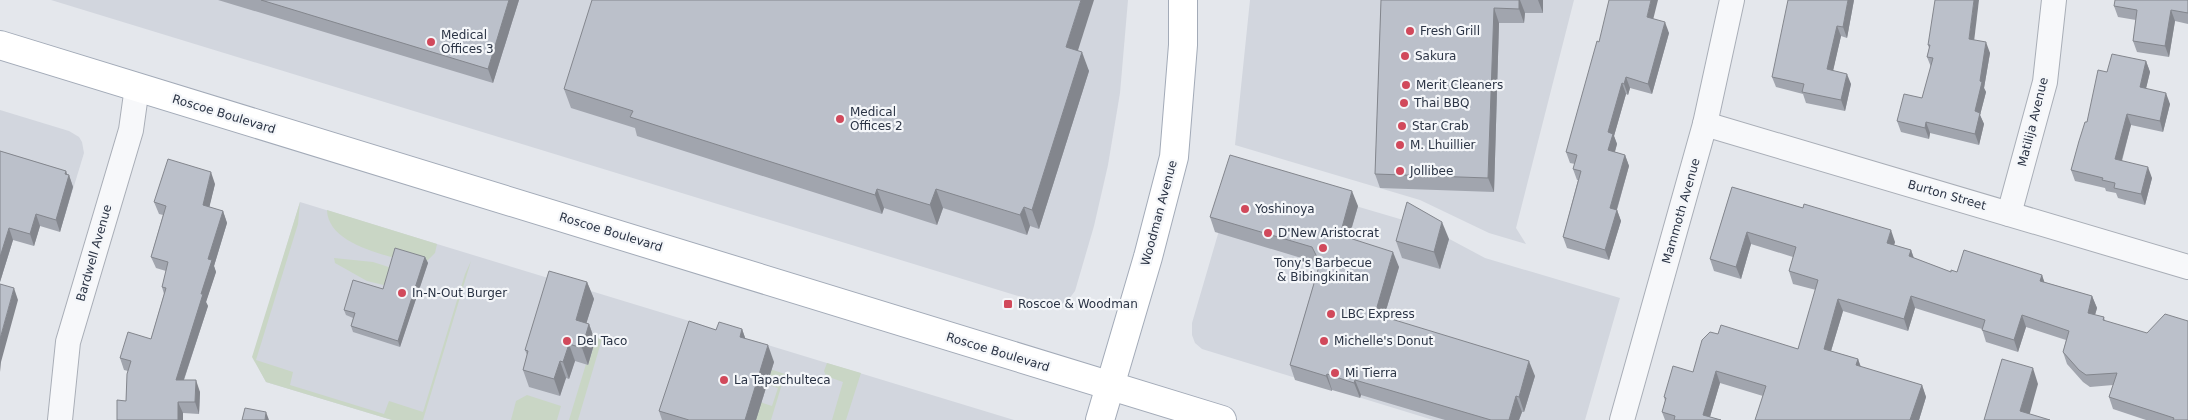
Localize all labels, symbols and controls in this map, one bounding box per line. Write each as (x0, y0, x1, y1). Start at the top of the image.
place label: Fresh Grill (1420, 24, 1480, 38)
marker: Fresh Grill (1404, 25, 1416, 37)
place label: Medical Offices 3 (441, 28, 494, 56)
marker: Medical Offices 3 (425, 36, 437, 48)
place label: Sakura (1415, 49, 1456, 63)
marker: Sakura (1399, 50, 1411, 62)
street label: Matilija Avenue (2015, 76, 2051, 168)
place label: Merit Cleaners (1416, 78, 1503, 92)
marker: Merit Cleaners (1400, 79, 1412, 91)
street label: Roscoe Boulevard (171, 92, 277, 136)
place label: Thai BBQ (1413, 96, 1469, 110)
marker: Thai BBQ (1398, 97, 1410, 109)
place label: Medical Offices 2 (850, 105, 903, 133)
marker: Medical Offices 2 (834, 113, 846, 125)
place label: Star Crab (1412, 119, 1469, 133)
marker: Star Crab (1396, 120, 1408, 132)
place label: M. Lhuillier (1410, 138, 1476, 152)
marker: M. Lhuillier (1394, 139, 1406, 151)
street label: Mammoth Avenue (1659, 157, 1703, 265)
street label: Woodman Avenue (1138, 159, 1180, 267)
place label: Jollibee (1409, 164, 1453, 178)
marker: Jollibee (1394, 165, 1406, 177)
street label: Burton Street (1906, 177, 1988, 213)
place label: Yoshinoya (1254, 202, 1315, 216)
street label: Bardwell Avenue (73, 203, 115, 303)
marker: Yoshinoya (1239, 203, 1251, 215)
street label: Roscoe Boulevard (558, 210, 664, 254)
place label: D'New Aristocrat (1278, 226, 1379, 240)
marker: D'New Aristocrat (1262, 227, 1274, 239)
marker: Tony's Barbecue & Bibingkinitan (1317, 242, 1329, 254)
place label: Tony's Barbecue & Bibingkinitan (1273, 256, 1372, 284)
place label: In-N-Out Burger (412, 286, 507, 300)
marker: In-N-Out Burger (396, 287, 408, 299)
place label: Roscoe & Woodman (1018, 297, 1138, 311)
marker: Roscoe & Woodman (1002, 298, 1014, 310)
place label: LBC Express (1341, 307, 1415, 321)
marker: LBC Express (1325, 308, 1337, 320)
street label: Roscoe Boulevard (945, 330, 1051, 374)
place label: Del Taco (577, 334, 627, 348)
place label: Michelle's Donut (1334, 334, 1433, 348)
marker: Del Taco (561, 335, 573, 347)
marker: Michelle's Donut (1318, 335, 1330, 347)
place label: Mi Tierra (1345, 366, 1397, 380)
marker: Mi Tierra (1329, 367, 1341, 379)
place label: La Tapachulteca (734, 373, 831, 387)
marker: La Tapachulteca (718, 374, 730, 386)

